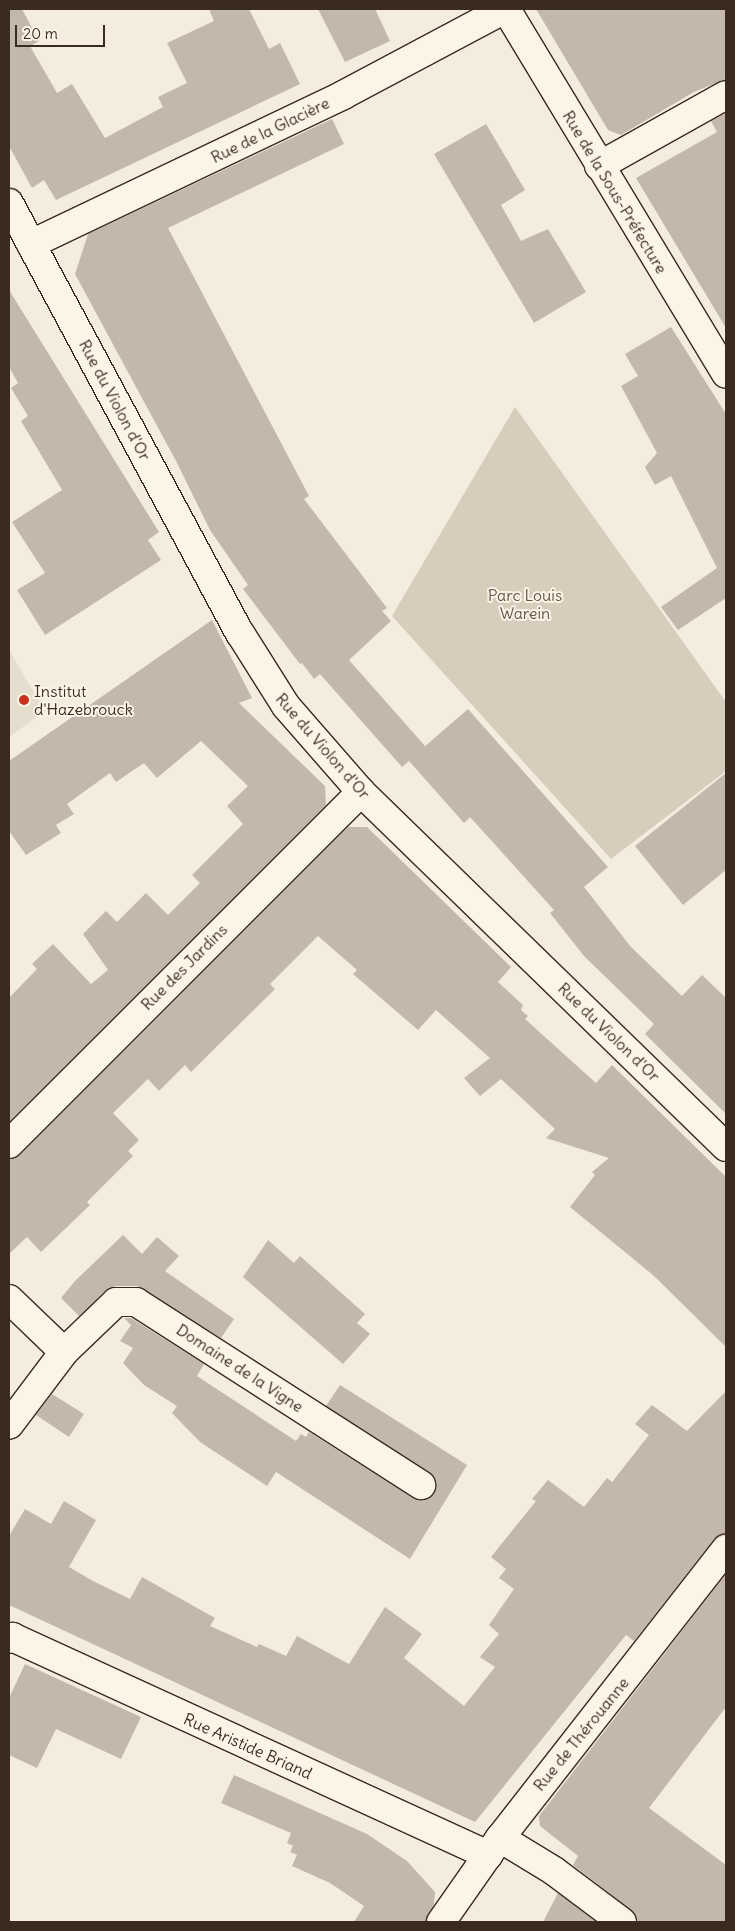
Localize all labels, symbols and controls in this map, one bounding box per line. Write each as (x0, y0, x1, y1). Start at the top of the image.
scale bar (18, 15, 108, 47)
text: 20 m (23, 24, 58, 43)
street label: Rue de la Glacière (208, 93, 332, 167)
street label: Rue de la Sous-Préfecture (559, 107, 671, 277)
street label: Rue du Violon d'Or (75, 336, 155, 464)
park label: Parc Louis Warein (488, 585, 562, 623)
place label: Institut d'Hazebrouck (34, 681, 133, 719)
street label: Rue du Violon d'Or (272, 689, 374, 803)
marker: Institut d'Hazebrouck (18, 694, 30, 706)
street label: Rue des Jardins (137, 920, 231, 1014)
street label: Rue du Violon d'Or (554, 979, 664, 1085)
street label: Domaine de la Vigne (173, 1320, 307, 1416)
street label: Rue de Thérouanne (529, 1673, 633, 1795)
street label: Rue Aristide Briand (181, 1709, 315, 1783)

